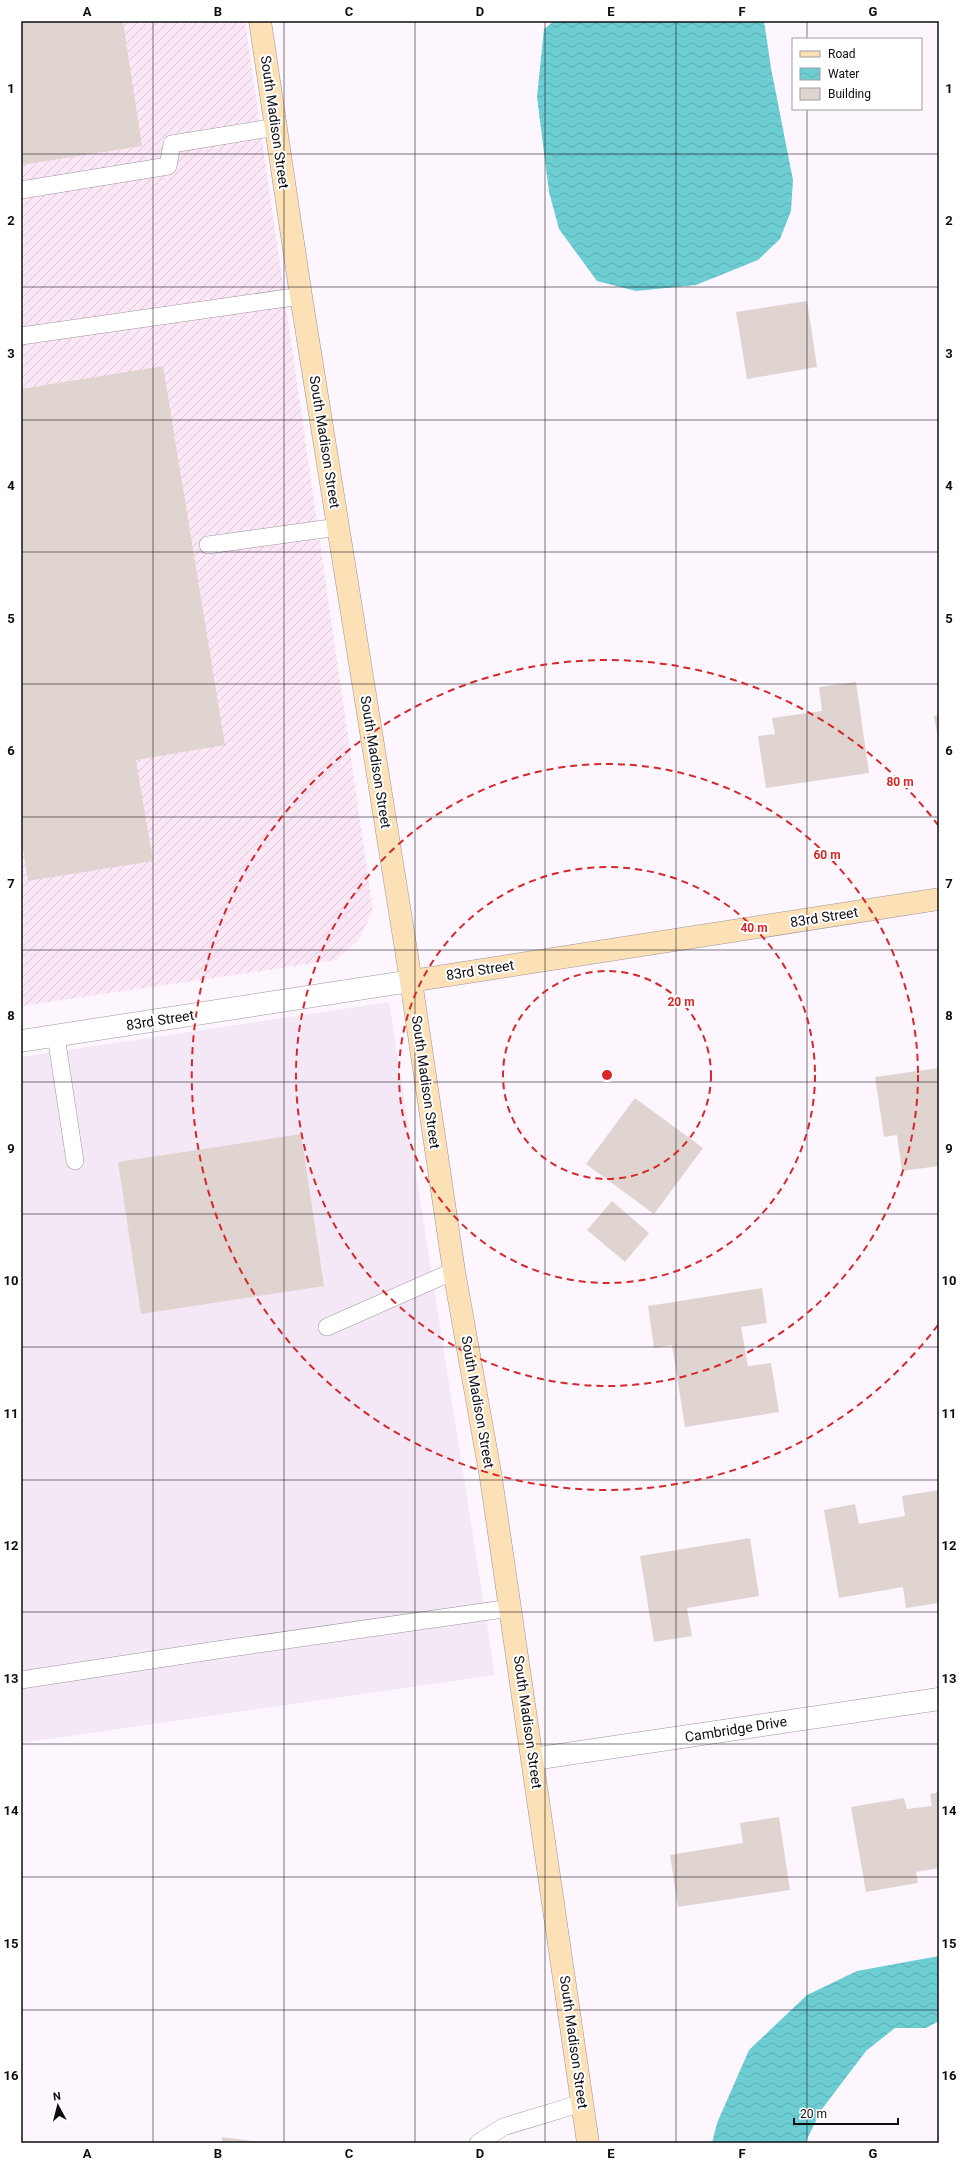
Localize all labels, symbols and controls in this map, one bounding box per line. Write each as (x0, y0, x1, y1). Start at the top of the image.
text: A (83, 4, 92, 19)
text: B (214, 4, 222, 19)
text: C (345, 4, 354, 19)
text: D (476, 4, 484, 19)
text: E (607, 4, 615, 19)
text: F (738, 4, 746, 19)
text: G (869, 4, 878, 19)
legend (792, 38, 922, 110)
text: Road (828, 47, 856, 61)
street label: South Madison Street (258, 54, 292, 190)
text: Water (828, 67, 859, 81)
text: 1 (7, 81, 15, 96)
text: 1 (945, 81, 953, 96)
text: Building (828, 87, 871, 101)
text: 2 (7, 213, 15, 228)
text: 2 (945, 213, 953, 228)
text: 3 (7, 346, 15, 361)
text: 3 (945, 346, 953, 361)
street label: South Madison Street (307, 374, 343, 510)
text: 4 (7, 478, 15, 493)
text: 4 (945, 478, 953, 493)
text: 5 (7, 611, 15, 626)
text: 5 (945, 611, 953, 626)
street label: South Madison Street (358, 694, 394, 830)
text: 6 (7, 743, 15, 758)
text: 6 (945, 743, 953, 758)
text: 80 m (886, 775, 914, 789)
text: 60 m (813, 848, 841, 862)
text: 7 (7, 876, 15, 891)
text: 7 (945, 876, 953, 891)
street label: 83rd Street (789, 904, 860, 930)
text: 40 m (740, 921, 768, 935)
street label: 83rd Street (445, 957, 516, 983)
text: 20 m (667, 995, 695, 1009)
street label: 83rd Street (125, 1007, 196, 1033)
text: 8 (7, 1008, 15, 1023)
text: 8 (945, 1008, 953, 1023)
street label: South Madison Street (409, 1014, 443, 1150)
centre of rings (600, 1068, 614, 1082)
text: 9 (7, 1141, 15, 1156)
text: 9 (945, 1141, 953, 1156)
text: 10 (4, 1273, 18, 1288)
text: 10 (942, 1273, 956, 1288)
street label: South Madison Street (458, 1334, 498, 1470)
text: 11 (4, 1406, 18, 1421)
text: 11 (942, 1406, 956, 1421)
text: 12 (4, 1538, 18, 1553)
text: 12 (942, 1538, 956, 1553)
street label: South Madison Street (511, 1654, 545, 1790)
text: 13 (4, 1671, 18, 1686)
text: 13 (942, 1671, 956, 1686)
street label: Cambridge Drive (684, 1713, 788, 1745)
text: 14 (4, 1803, 19, 1818)
text: 14 (942, 1803, 957, 1818)
text: 15 (4, 1936, 18, 1951)
text: 15 (942, 1936, 956, 1951)
street label: South Madison Street (557, 1974, 591, 2110)
text: 16 (4, 2068, 19, 2083)
text: 16 (942, 2068, 957, 2083)
north arrow (38, 2086, 78, 2126)
text: N (52, 2090, 62, 2103)
scale bar (794, 2100, 898, 2126)
text: 20 m (800, 2107, 827, 2121)
text: A (83, 2146, 92, 2161)
text: B (214, 2146, 222, 2161)
text: C (345, 2146, 354, 2161)
text: D (476, 2146, 484, 2161)
text: E (607, 2146, 615, 2161)
text: F (738, 2146, 746, 2161)
text: G (869, 2146, 878, 2161)

